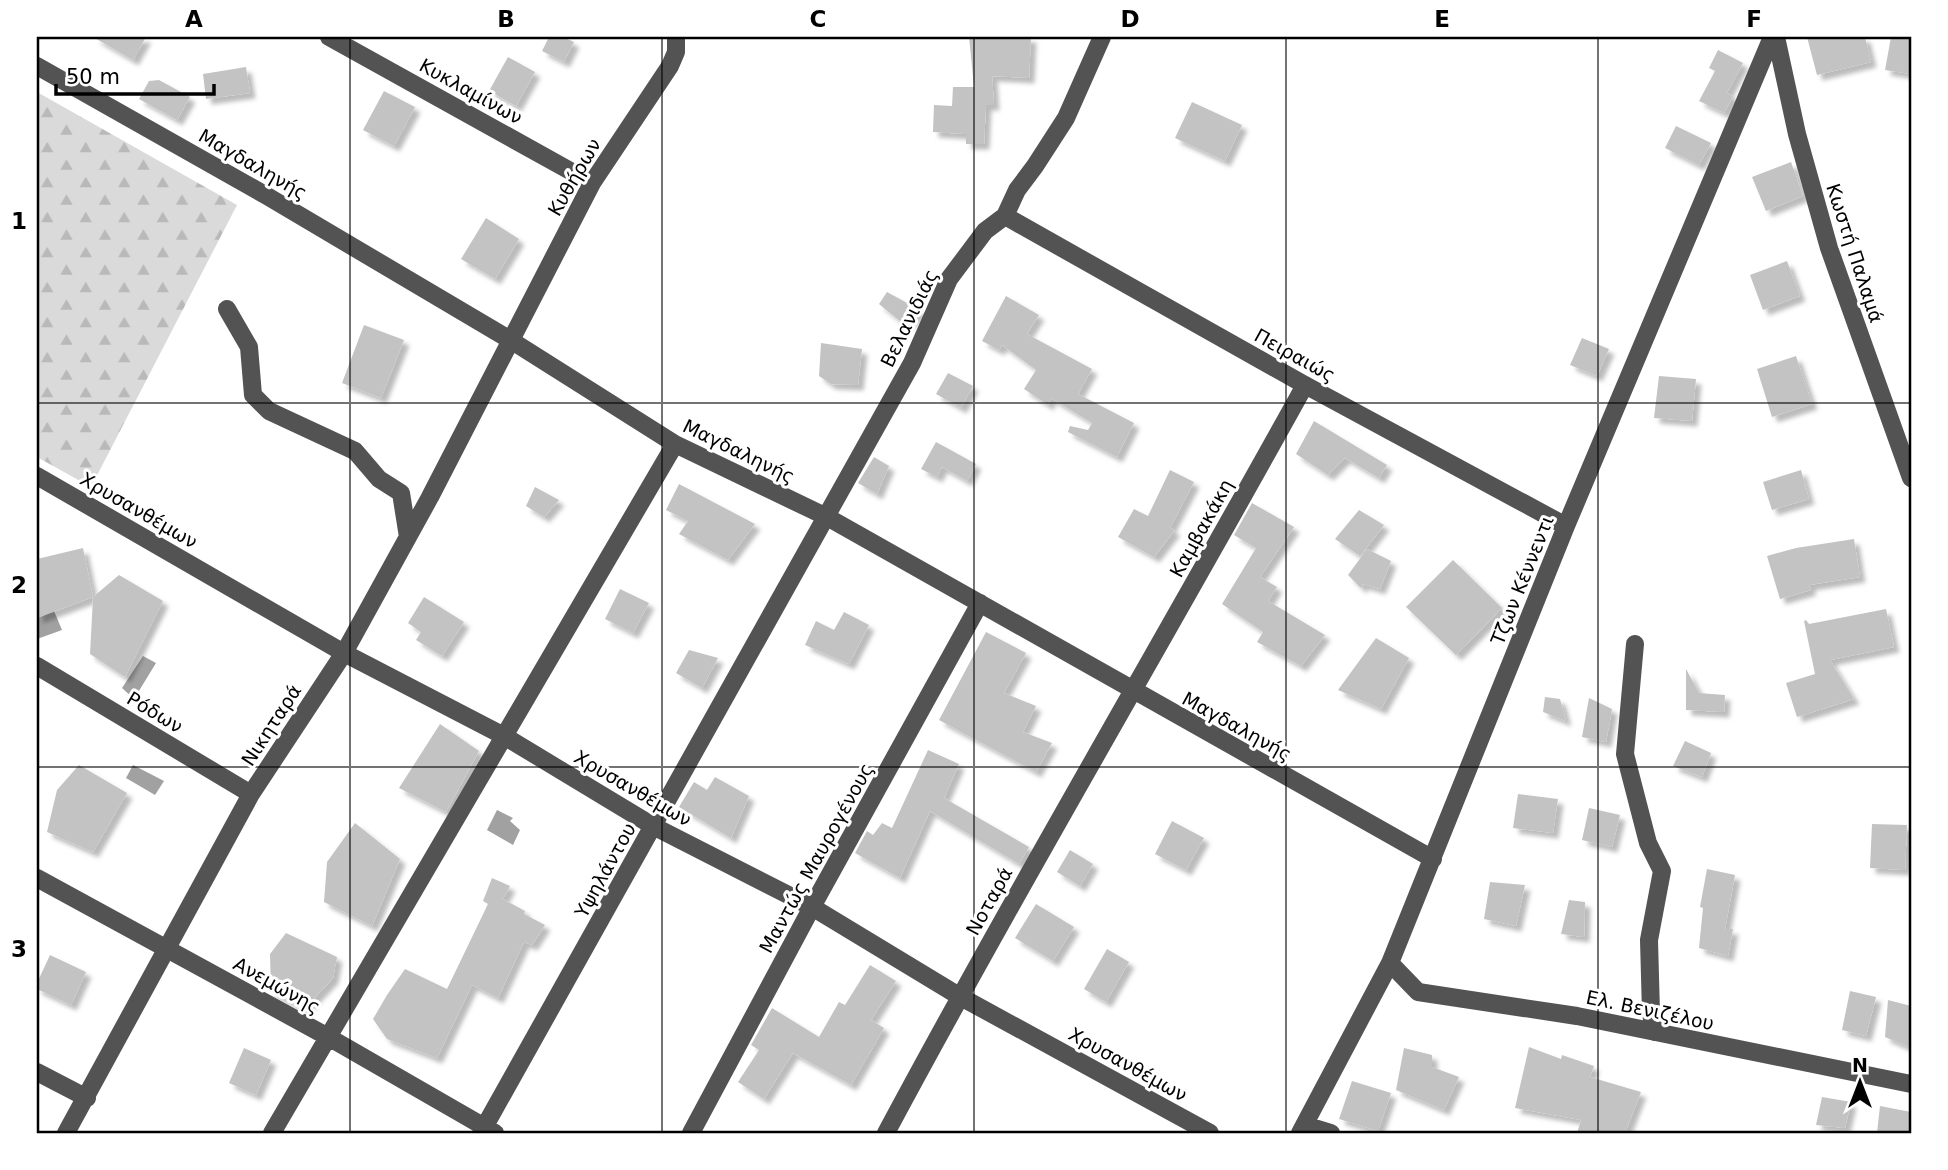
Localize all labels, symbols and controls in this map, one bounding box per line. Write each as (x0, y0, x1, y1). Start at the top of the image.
text: A (185, 6, 203, 32)
text: B (497, 6, 515, 32)
text: C (810, 6, 826, 32)
text: D (1120, 6, 1140, 32)
text: E (1434, 6, 1450, 32)
text: F (1746, 6, 1762, 32)
scale bar (56, 52, 214, 96)
street label: Κυκλαμίνων (416, 54, 526, 128)
text: 50 m (66, 65, 120, 89)
street label: Μαγδαληνής (195, 124, 311, 204)
street label: Κυθήρων (543, 134, 605, 220)
street label: Κωστή Παλαμά (1822, 181, 1888, 325)
text: 1 (11, 208, 27, 234)
street label: Βελανιδιάς (876, 266, 942, 370)
street label: Πειραιώς (1251, 324, 1339, 386)
street label: Μαγδαληνής (680, 415, 798, 487)
street label: Χρυσανθέμων (76, 468, 202, 552)
street label: Καμβακάκη (1165, 475, 1237, 581)
street label: Τζων Κέννεντι (1486, 512, 1558, 649)
text: 2 (11, 572, 27, 598)
street label: Νικηταρά (237, 680, 305, 770)
street label: Ρόδων (123, 687, 187, 737)
street label: Μαγδαληνής (1179, 687, 1295, 765)
street label: Χρυσανθέμων (570, 746, 696, 830)
street label: Μαντώς Μαυρογένους (755, 759, 877, 957)
street label: Υψηλάντου (570, 819, 640, 922)
street label: Νοταρά (961, 863, 1017, 939)
text: 3 (11, 936, 27, 962)
street label: Ανεμώνης (230, 952, 324, 1018)
street label: Ελ. Βενιζέλου (1584, 986, 1716, 1034)
street label: Χρυσανθέμων (1065, 1022, 1191, 1106)
north arrow (1826, 1048, 1896, 1118)
text: N (1852, 1054, 1868, 1076)

